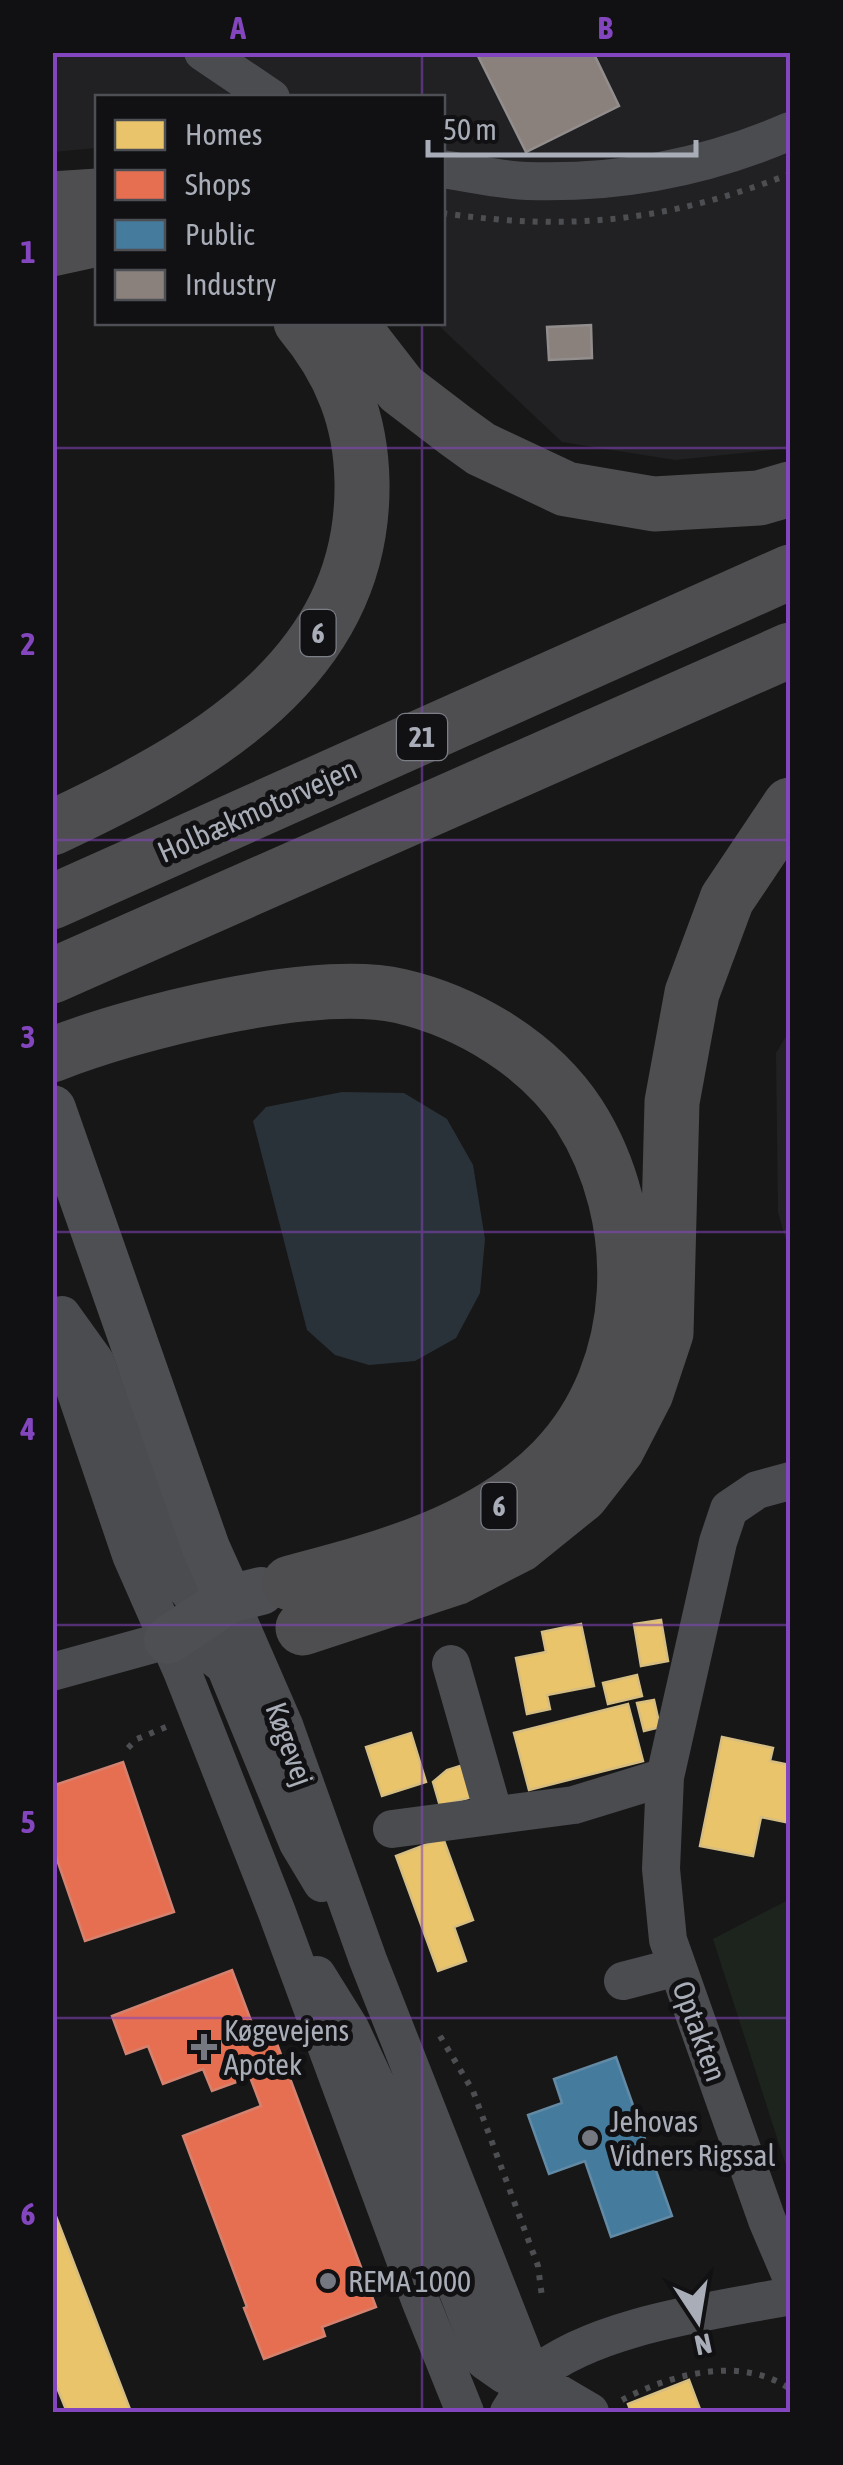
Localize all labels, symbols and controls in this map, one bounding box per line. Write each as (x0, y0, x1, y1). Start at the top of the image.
text: A (229, 9, 246, 46)
text: B (597, 9, 613, 46)
legend (95, 95, 445, 325)
scale bar (428, 95, 696, 157)
text: 50 m (443, 112, 497, 146)
text: Homes (185, 117, 262, 151)
text: Shops (185, 167, 251, 201)
text: Public (185, 217, 255, 251)
text: 1 (20, 233, 36, 270)
text: Industry (185, 267, 276, 301)
road number: 6 (300, 610, 336, 656)
text: 2 (20, 625, 36, 662)
road number: 21 (397, 714, 447, 760)
street label: Holbækmotorvejen (152, 751, 362, 869)
text: 3 (20, 1018, 36, 1055)
text: 4 (19, 1410, 36, 1447)
road number: 6 (482, 1483, 516, 1529)
street label: Køgevej (259, 1698, 321, 1790)
text: 5 (20, 1803, 36, 1840)
street label: Optakten (666, 1976, 734, 2086)
place label: Køgevejens Apotek (224, 2013, 349, 2081)
marker: Køgevejens Apotek (193, 2036, 215, 2058)
place label: Jehovas Vidners Rigssal (610, 2104, 775, 2172)
marker: Jehovas Vidners Rigssal (579, 2127, 601, 2149)
text: 6 (20, 2195, 36, 2232)
place label: REMA 1000 (348, 2264, 471, 2298)
marker: REMA 1000 (317, 2270, 339, 2292)
north arrow (648, 2270, 748, 2370)
text: N (692, 2327, 715, 2362)

